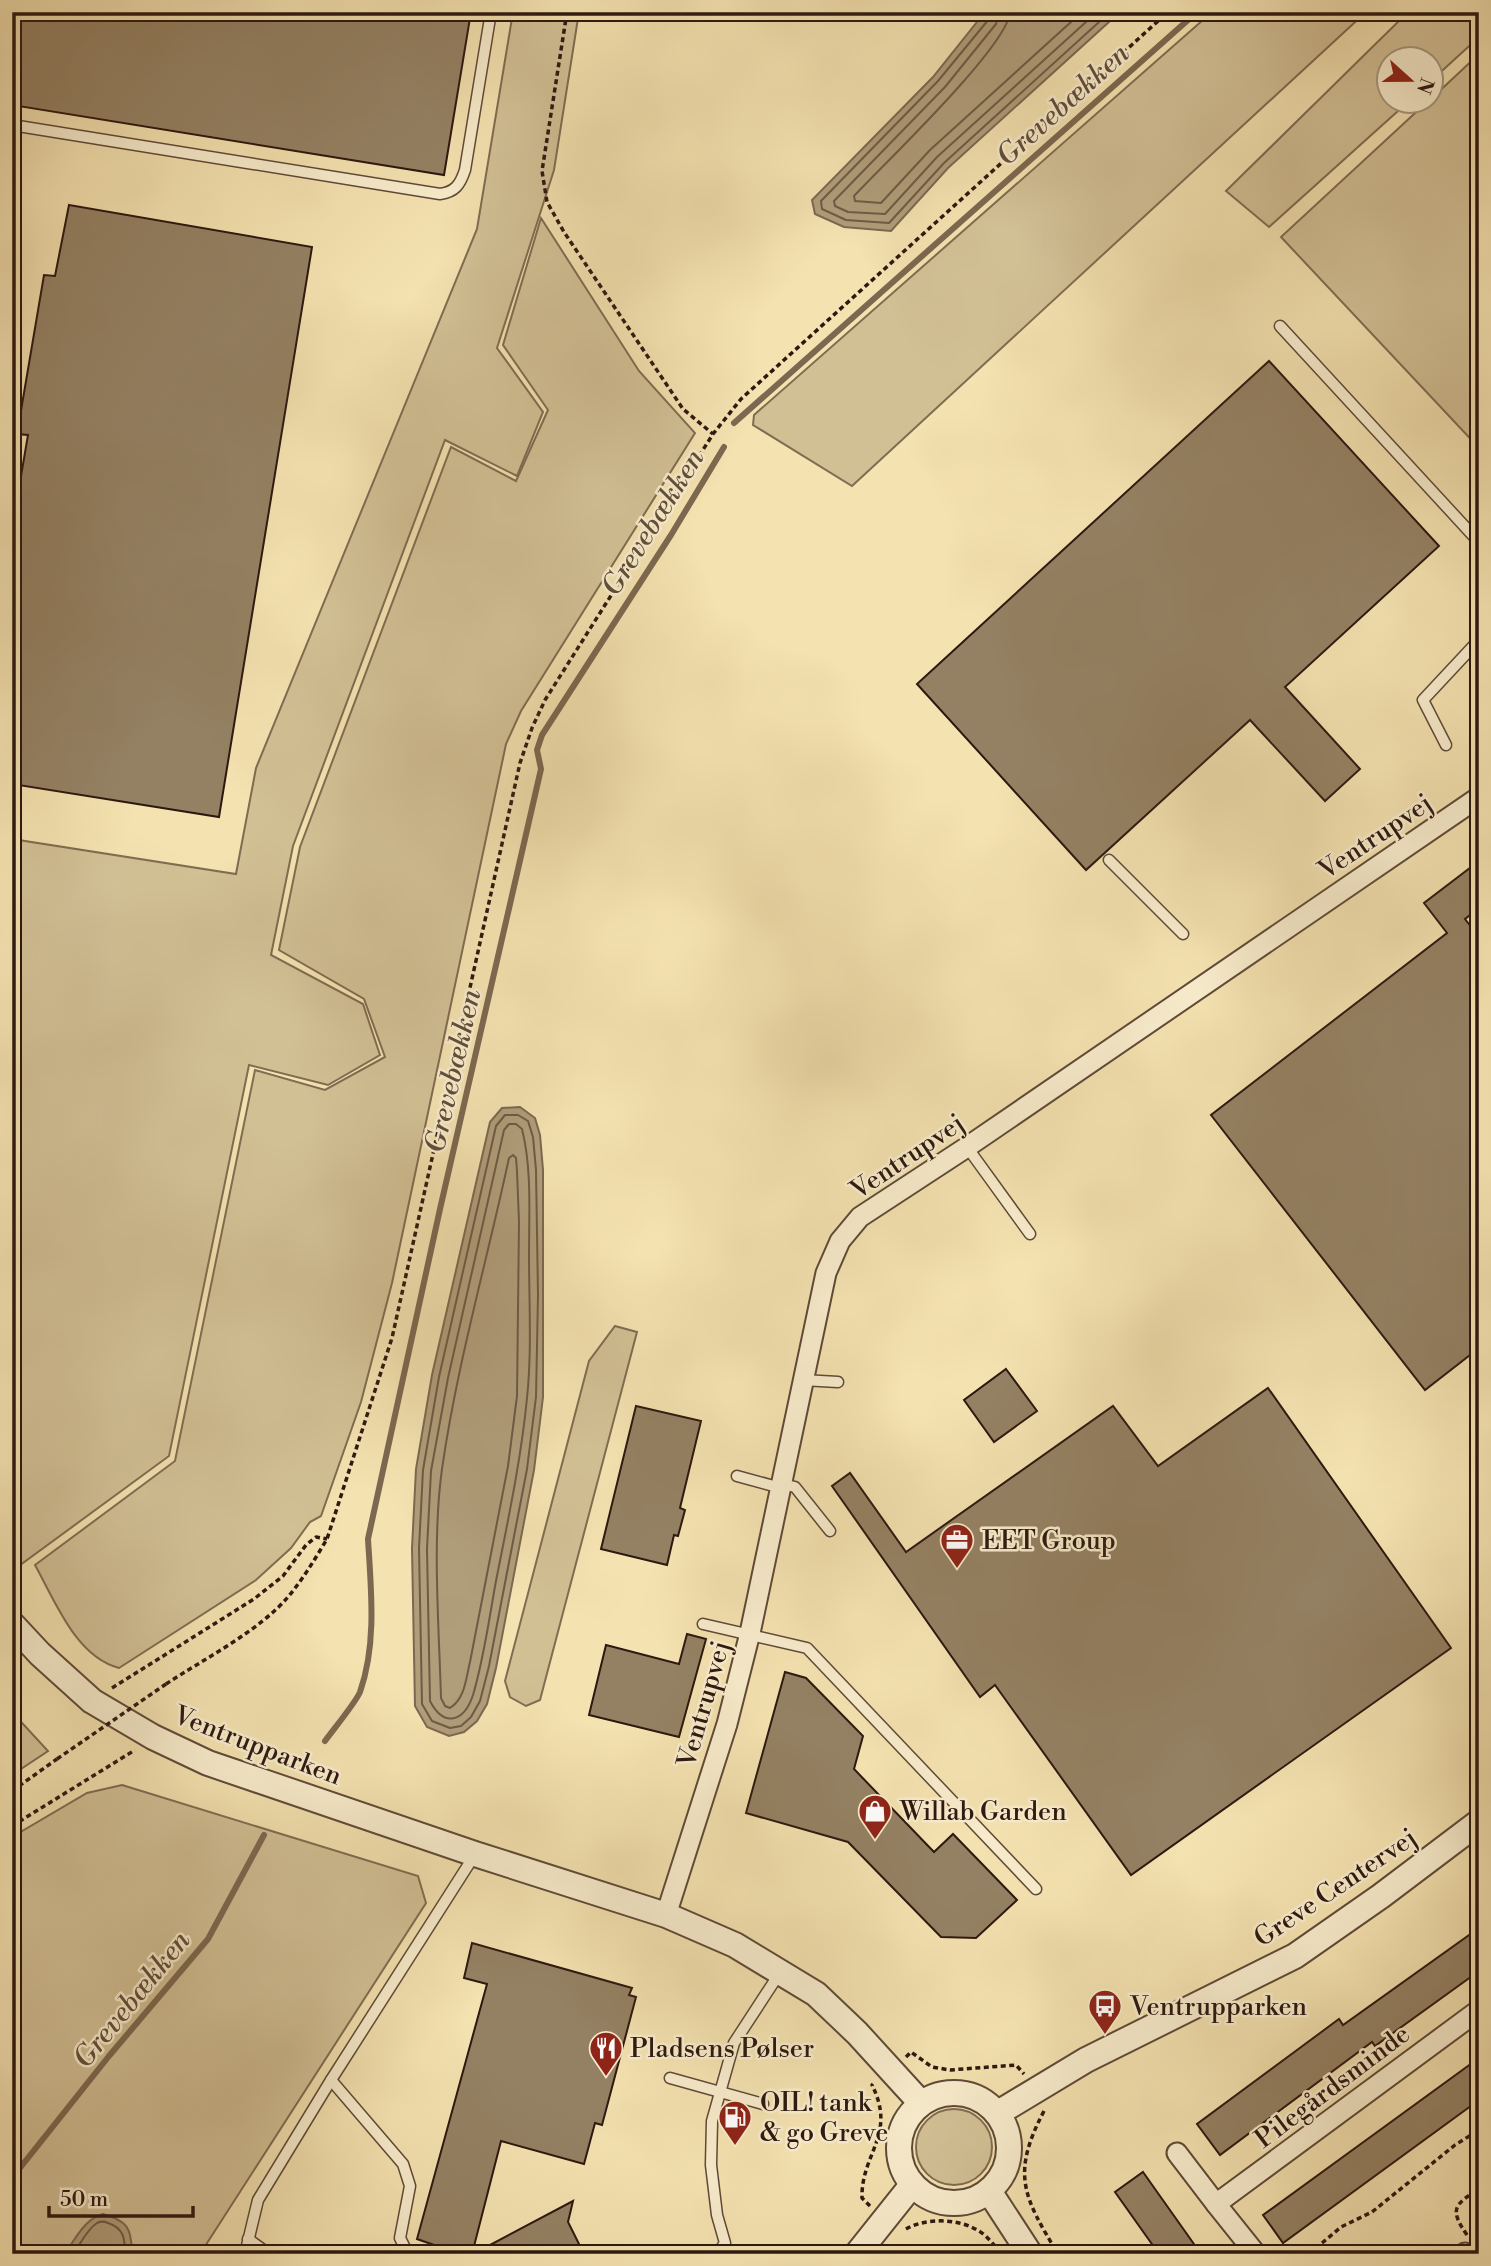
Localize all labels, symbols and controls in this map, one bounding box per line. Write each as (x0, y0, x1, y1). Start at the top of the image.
water label: Grevebækken (989, 36, 1137, 174)
north arrow (1376, 46, 1446, 116)
text: N (1411, 74, 1439, 97)
water label: Grevebækken (594, 443, 712, 603)
street label: Ventrupvej (1312, 787, 1439, 887)
water label: Grevebækken (418, 986, 489, 1156)
street label: Ventrupvej (844, 1107, 971, 1207)
office icon: EET Group (938, 1521, 976, 1570)
place label: EET Group (982, 1525, 1116, 1557)
street label: Ventrupvej (670, 1637, 737, 1772)
street label: Ventrupparken (168, 1699, 346, 1793)
shop icon: Willab Garden (856, 1792, 894, 1841)
place label: Willab Garden (899, 1796, 1067, 1828)
street label: Greve Centervej (1248, 1822, 1423, 1954)
water label: Grevebækken (66, 1924, 198, 2076)
bus stop icon: Ventrupparken (1086, 1987, 1124, 2036)
place label: Ventrupparken (1129, 1991, 1307, 2023)
street label: Pilegårdsminde (1249, 2018, 1416, 2155)
restaurant icon: Pladsens Pølser (587, 2029, 625, 2078)
place label: Pladsens Pølser (630, 2033, 814, 2065)
place label: OIL! tank & go Greve (760, 2087, 888, 2149)
fuel station icon: OIL! tank & go Greve (716, 2098, 754, 2147)
scale bar (49, 2175, 192, 2219)
text: 50 m (60, 2187, 108, 2213)

